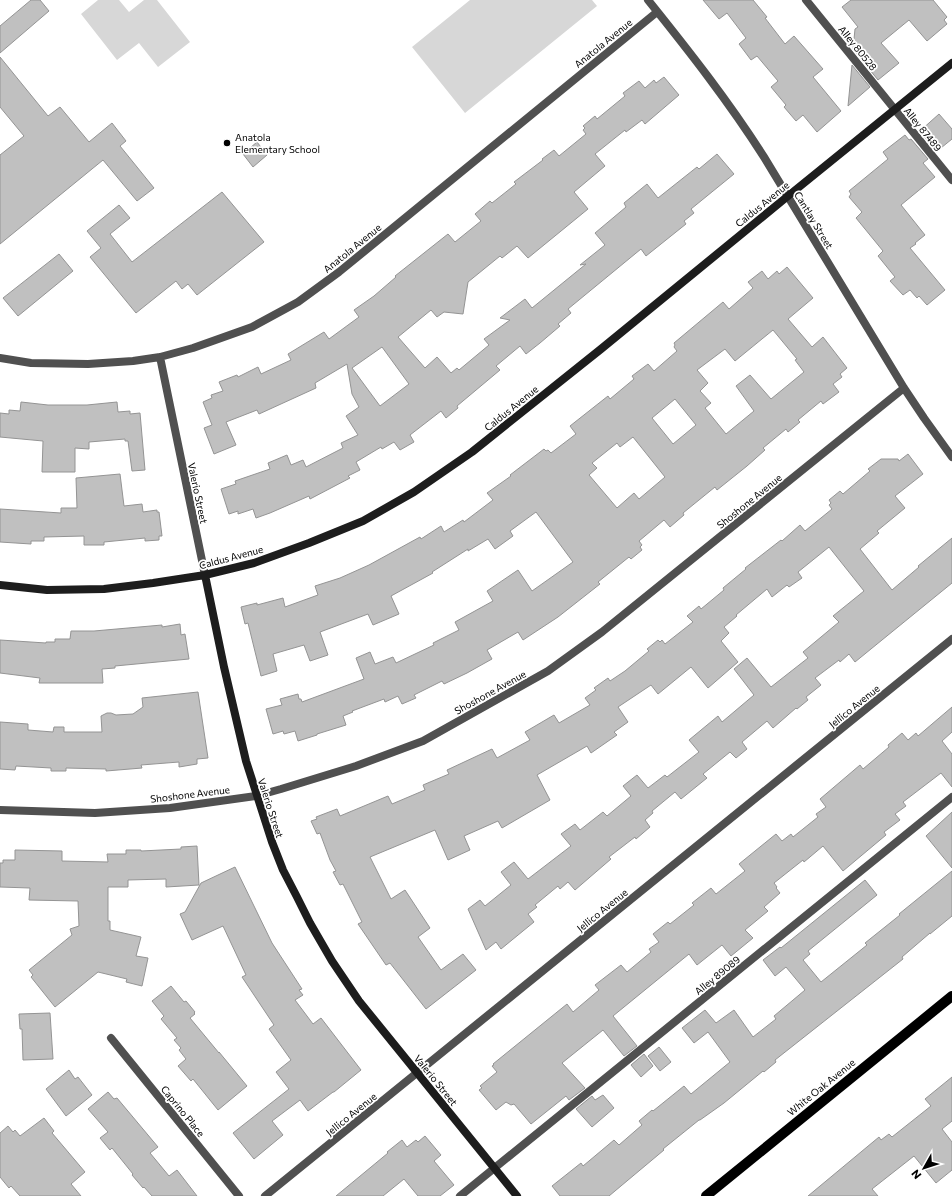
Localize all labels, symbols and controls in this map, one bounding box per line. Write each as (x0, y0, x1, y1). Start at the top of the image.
street label: Anatola Avenue (572, 16, 634, 70)
street label: Alley 80528 (836, 23, 880, 73)
street label: Alley 87489 (902, 105, 944, 153)
place label: Anatola Elementary School (235, 131, 320, 155)
marker: Anatola Elementary School (222, 138, 232, 148)
street label: Caldus Avenue (733, 179, 791, 229)
street label: Cantlay Street (792, 189, 836, 251)
street label: Anatola Avenue (321, 221, 383, 275)
street label: Caldus Avenue (482, 383, 540, 433)
street label: Valerio Street (186, 461, 210, 525)
street label: Shoshone Avenue (714, 471, 784, 531)
street label: Caldus Avenue (198, 543, 264, 571)
street label: Shoshone Avenue (452, 667, 528, 717)
street label: Jellico Avenue (826, 682, 882, 730)
street label: Valerio Street (256, 777, 286, 839)
street label: Shoshone Avenue (150, 783, 230, 805)
street label: Jellico Avenue (574, 886, 630, 934)
street label: Alley 89089 (692, 953, 742, 997)
street label: Valerio Street (412, 1052, 460, 1108)
street label: White Oak Avenue (785, 1056, 857, 1118)
street label: Caprino Place (159, 1083, 207, 1139)
street label: Jellico Avenue (323, 1090, 379, 1138)
north arrow (904, 1148, 944, 1188)
text: N (908, 1167, 923, 1182)

